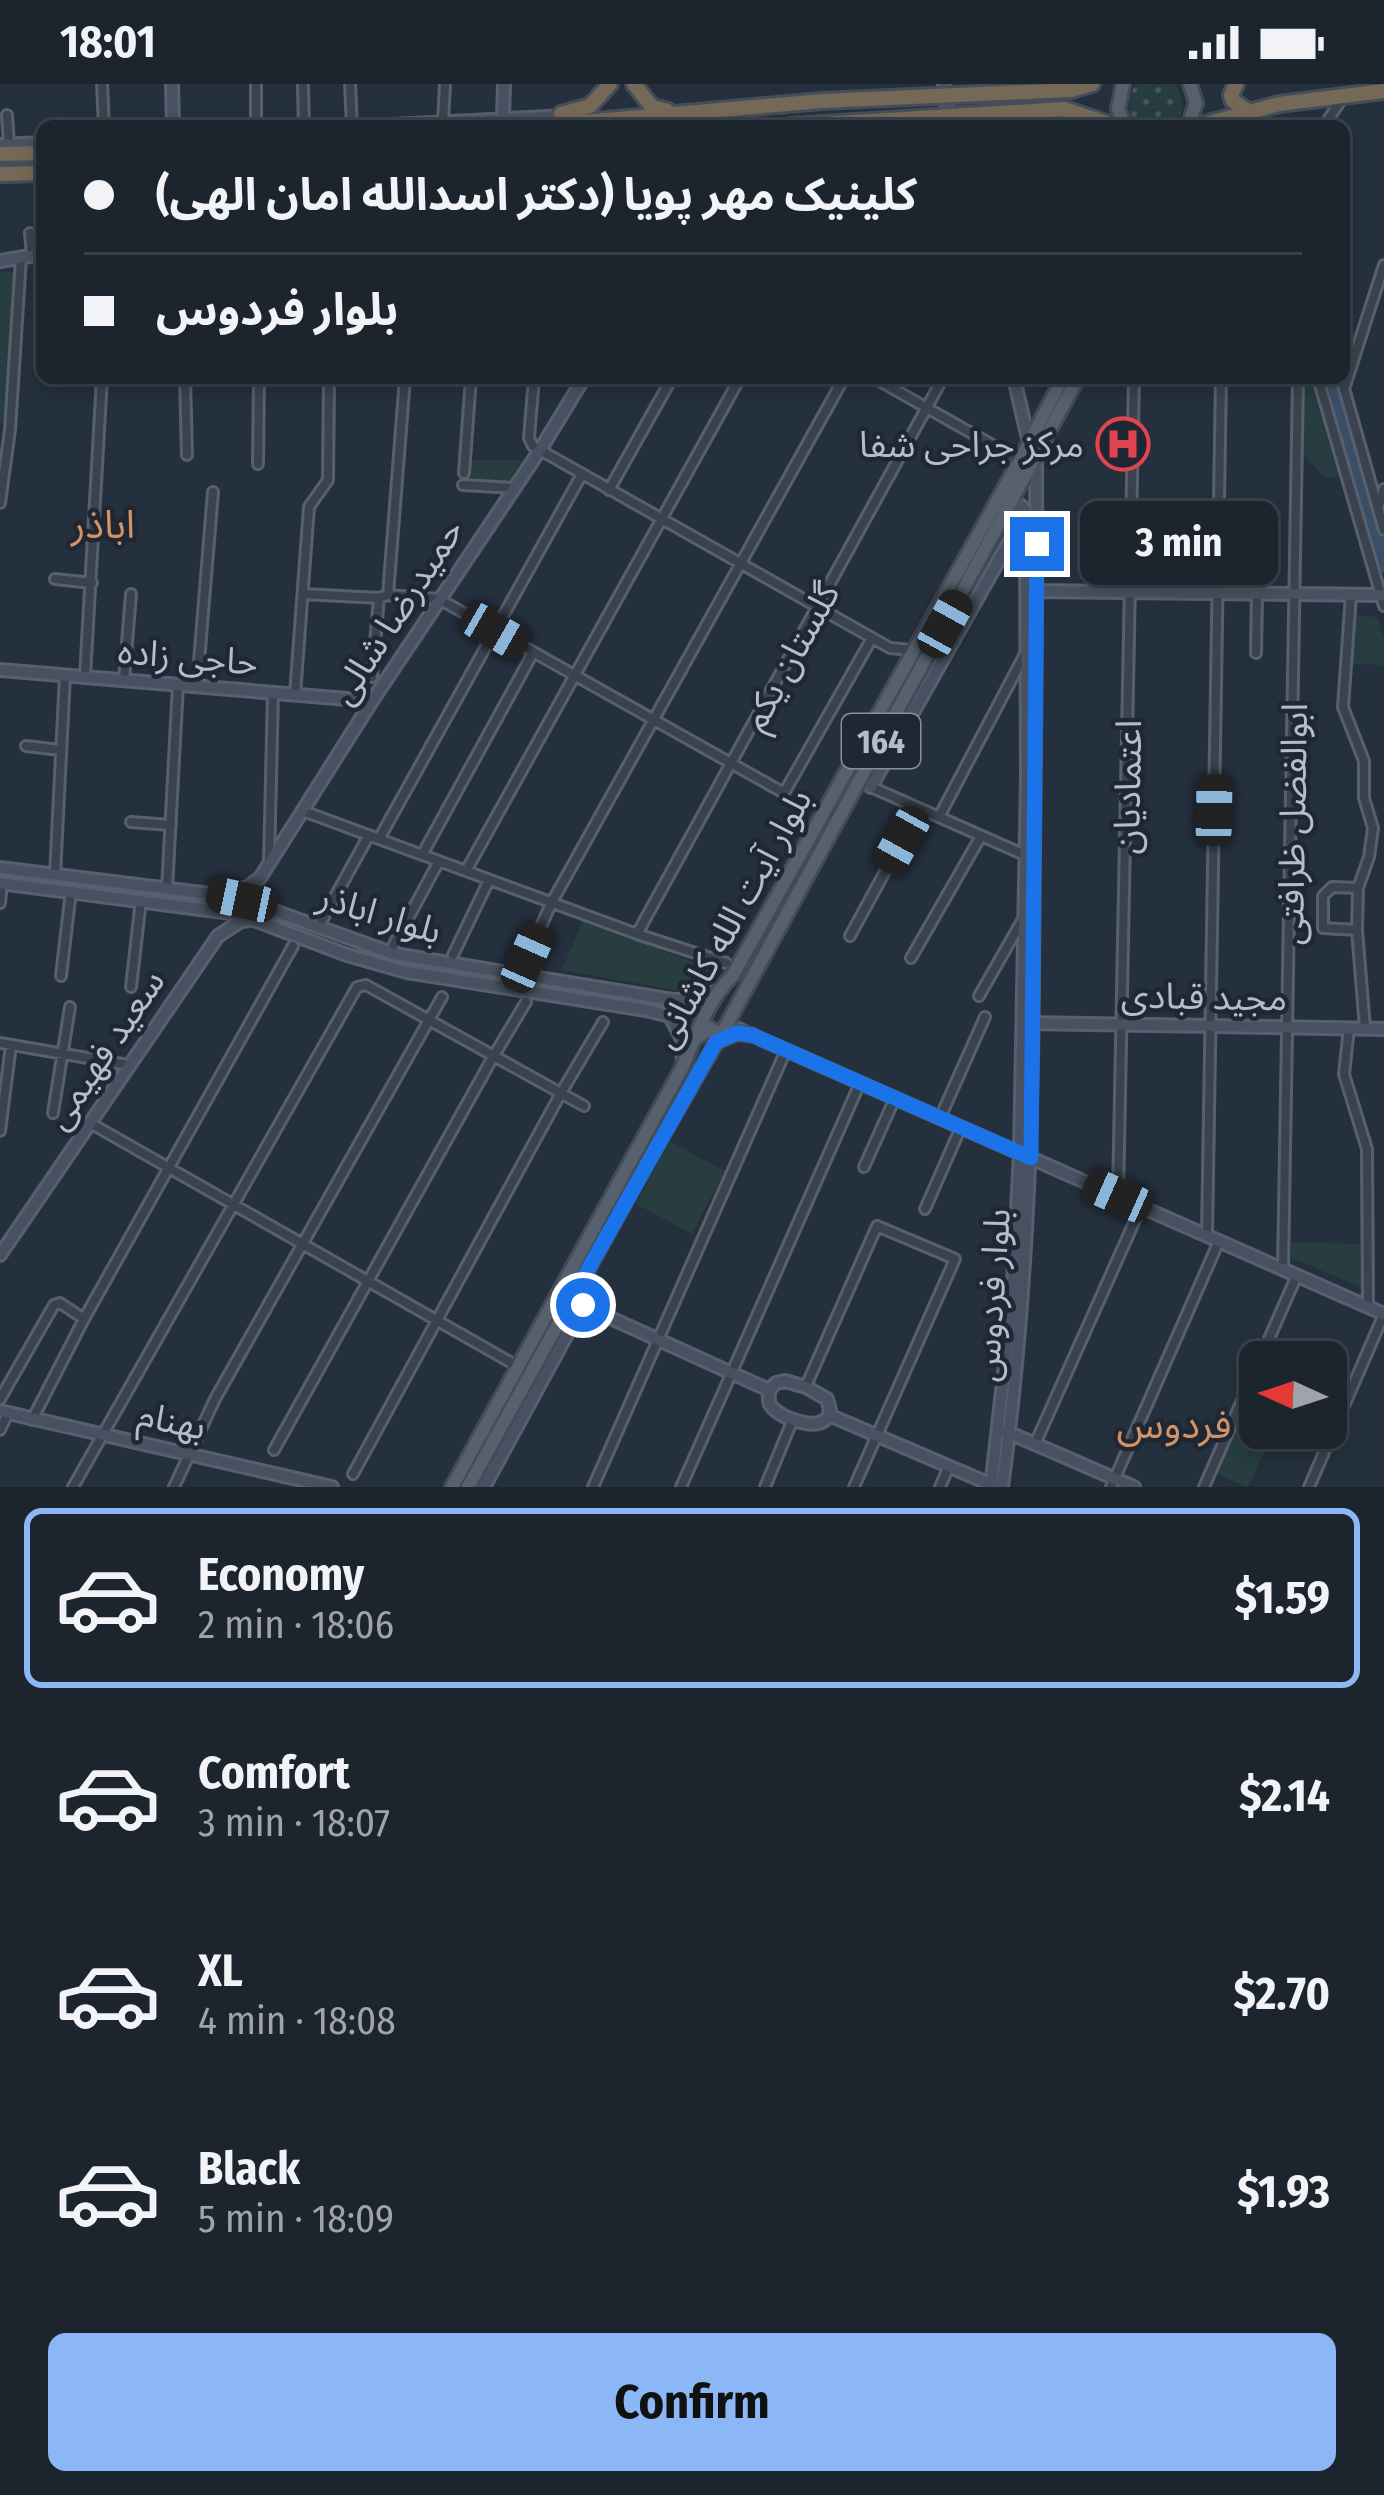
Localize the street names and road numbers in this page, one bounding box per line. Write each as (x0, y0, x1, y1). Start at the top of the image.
street label: حمیدرضا شالی (320, 510, 473, 713)
street label: گلستان یکم (732, 574, 854, 741)
street label: حاجی زاده (116, 629, 260, 685)
street label: ابوالفضل ظرافتی (1269, 703, 1317, 945)
road number: 164 (842, 714, 920, 768)
street label: اعتمادیان (1105, 719, 1151, 855)
street label: بلوار آیت الله کاشانی (642, 781, 821, 1056)
street label: بلوار اباذر (312, 874, 447, 954)
street label: سعید فهیمی (35, 961, 174, 1138)
street label: مجید قبادی (1120, 974, 1288, 1020)
street label: بلوار فردوس (964, 1207, 1020, 1383)
street label: بهنام (133, 1392, 210, 1454)

